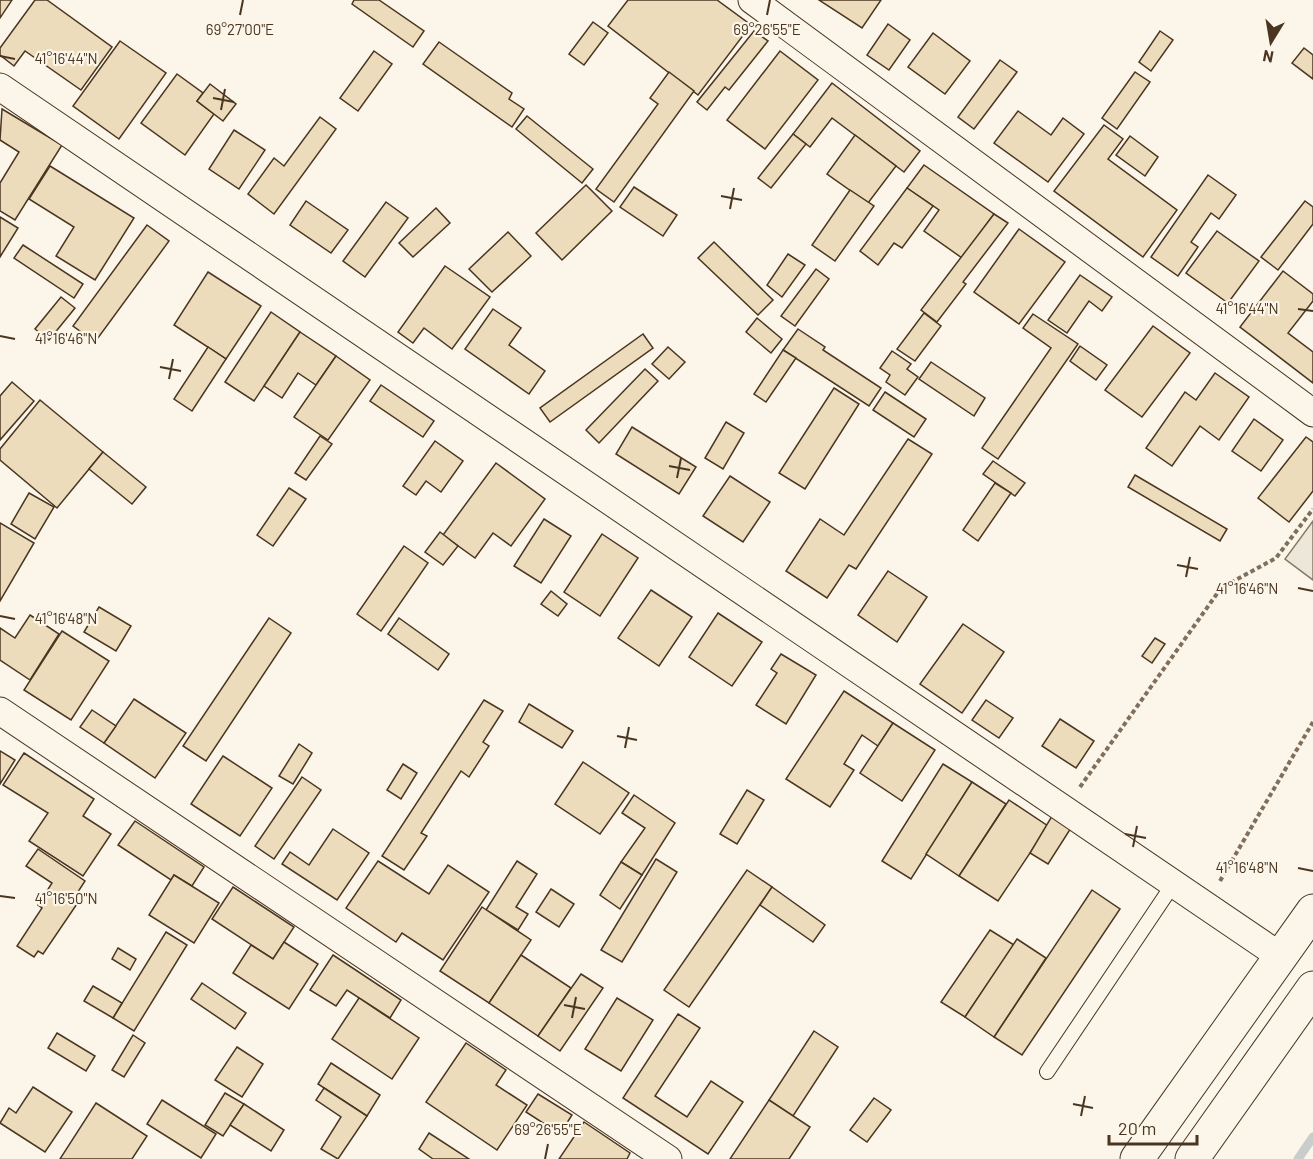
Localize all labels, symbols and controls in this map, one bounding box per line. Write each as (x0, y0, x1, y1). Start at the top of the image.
north arrow (1241, 12, 1301, 72)
text: 69°27'00"E (206, 20, 274, 38)
text: 69°26'55"E (733, 20, 801, 38)
text: N (1261, 47, 1275, 68)
text: 41°16'44"N (34, 49, 98, 67)
text: 41°16'44"N (1215, 299, 1279, 317)
text: 41°16'46"N (35, 329, 97, 347)
text: 41°16'46"N (1216, 579, 1278, 597)
text: 41°16'48"N (35, 609, 97, 627)
text: 41°16'48"N (1216, 858, 1278, 876)
text: 41°16'50"N (34, 889, 98, 907)
scale bar (1109, 1108, 1198, 1146)
text: 20 m (1118, 1117, 1156, 1139)
text: 69°26'55"E (514, 1120, 582, 1138)

